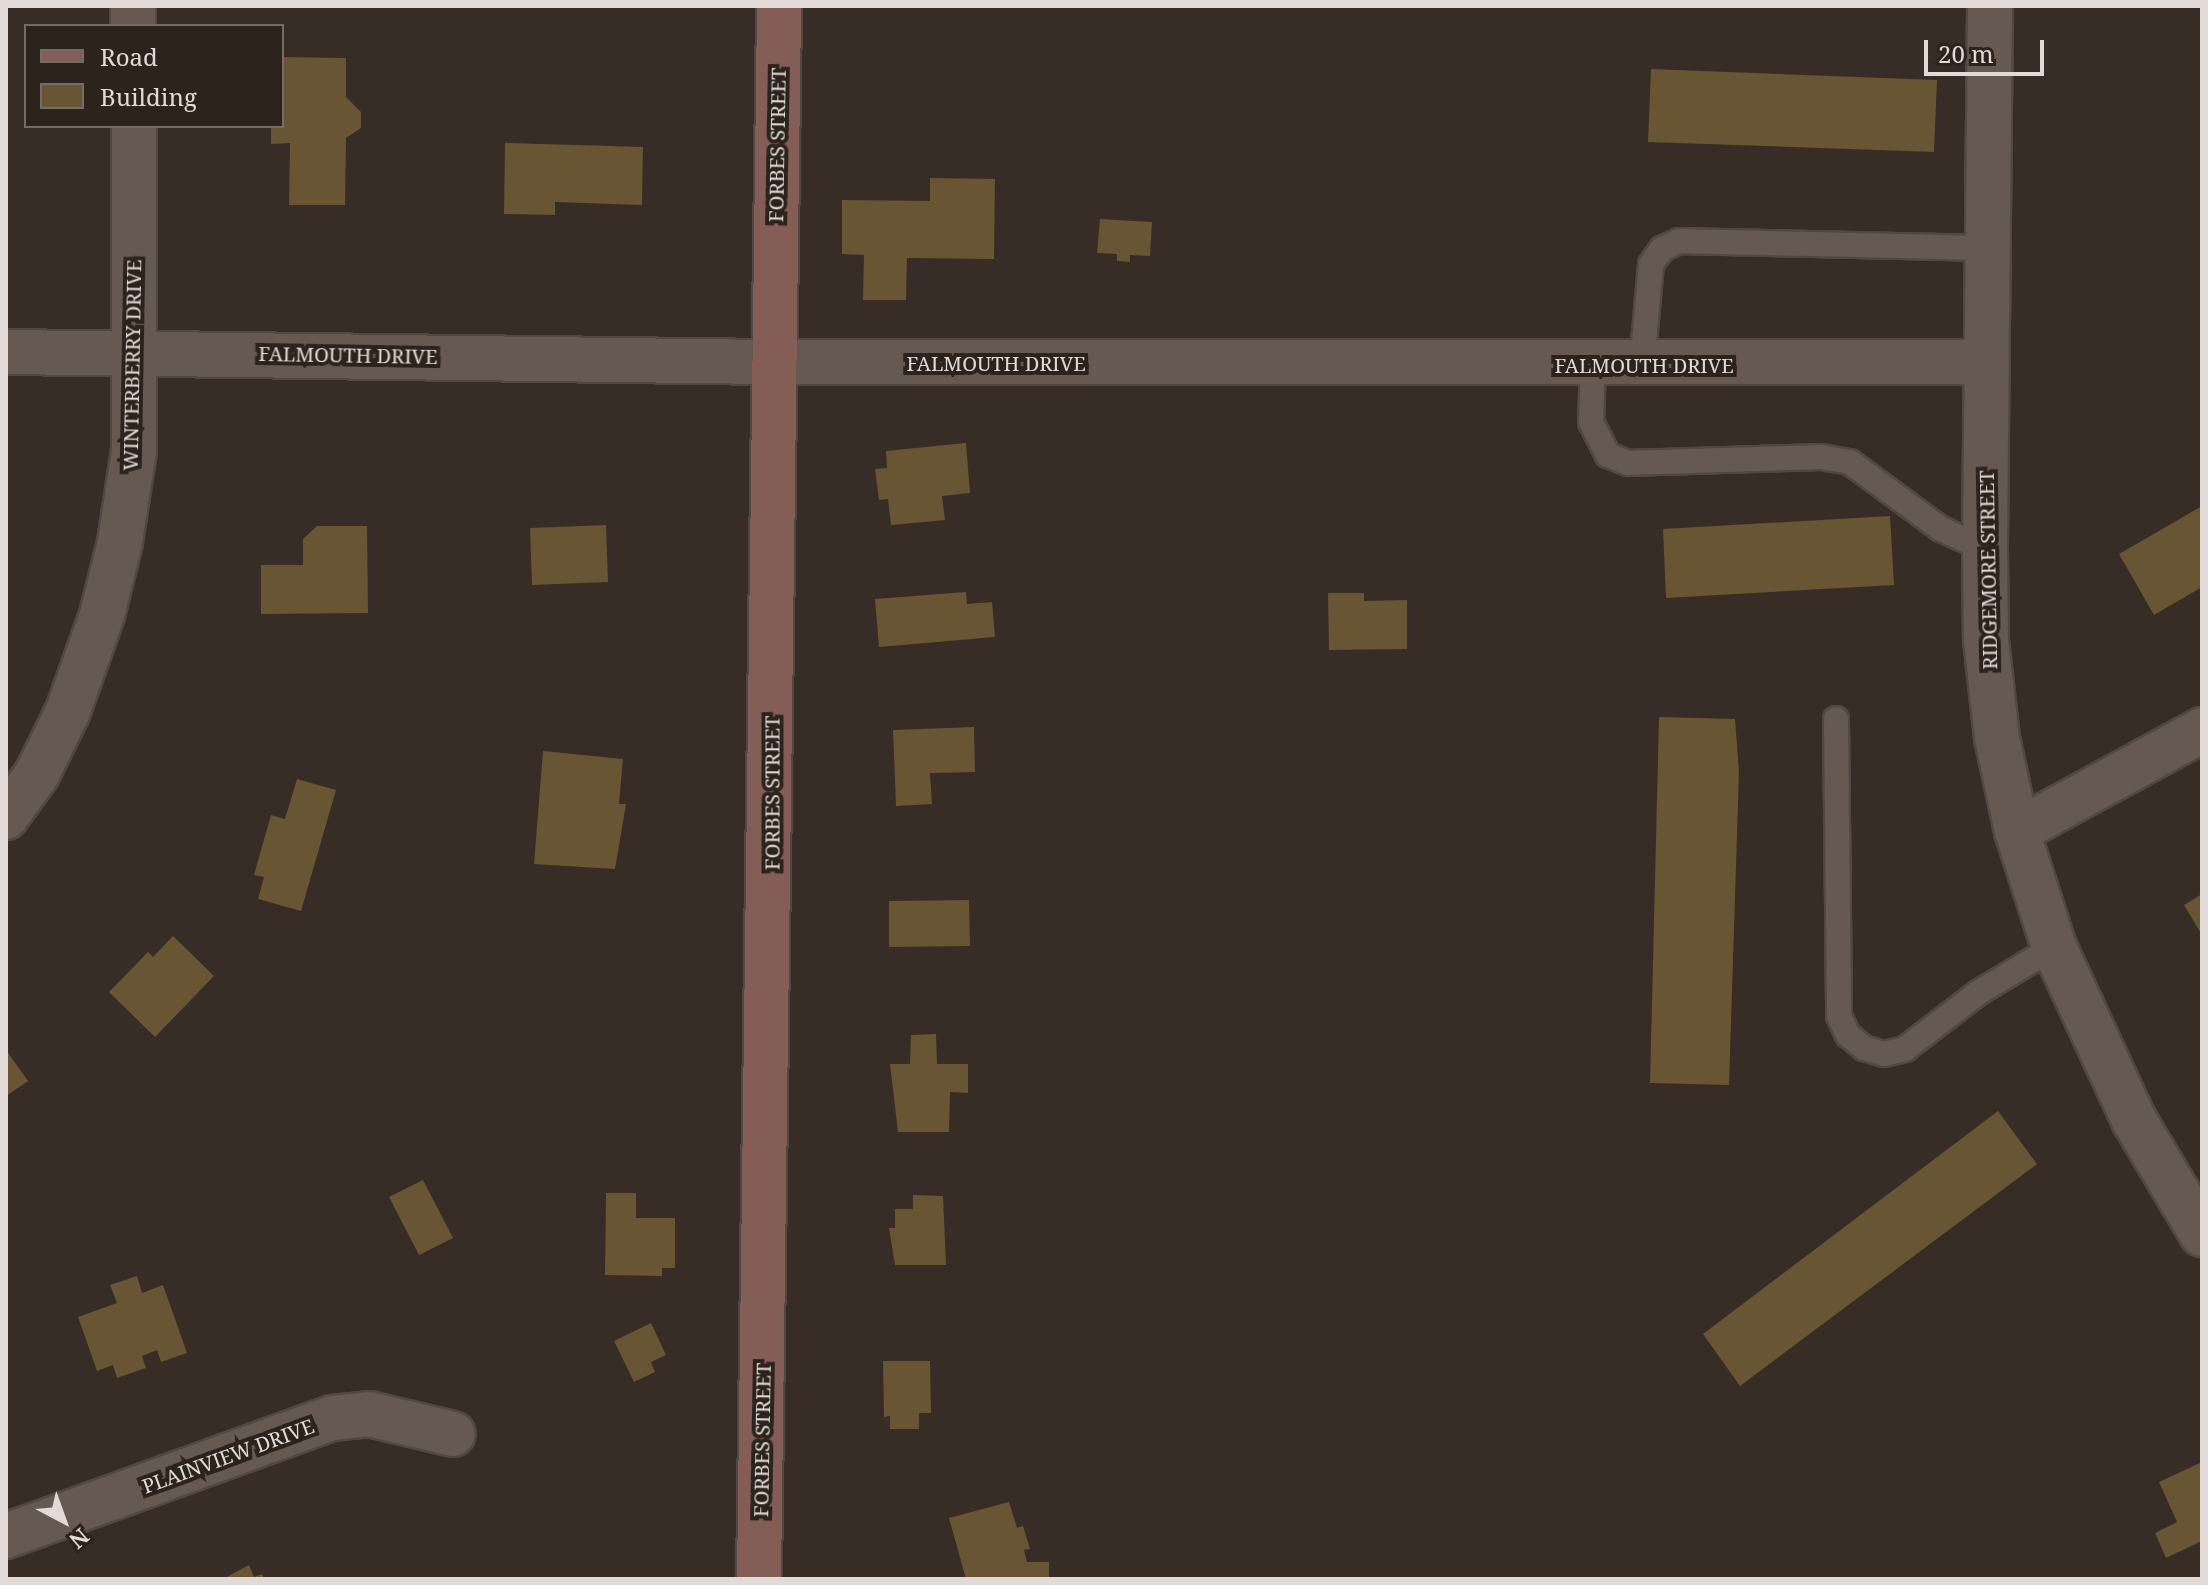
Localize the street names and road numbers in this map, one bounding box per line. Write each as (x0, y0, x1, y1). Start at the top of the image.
street label: FORBES STREET (764, 68, 790, 222)
street label: WINTERBERRY DRIVE (118, 259, 146, 471)
street label: FALMOUTH DRIVE (258, 341, 438, 369)
street label: FALMOUTH DRIVE (906, 351, 1086, 375)
street label: FALMOUTH DRIVE (1554, 353, 1734, 377)
street label: RIDGEMORE STREET (1974, 470, 2002, 670)
street label: FORBES STREET (760, 716, 784, 870)
street label: FORBES STREET (749, 1363, 775, 1517)
street label: PLAINVIEW DRIVE (139, 1414, 317, 1498)

